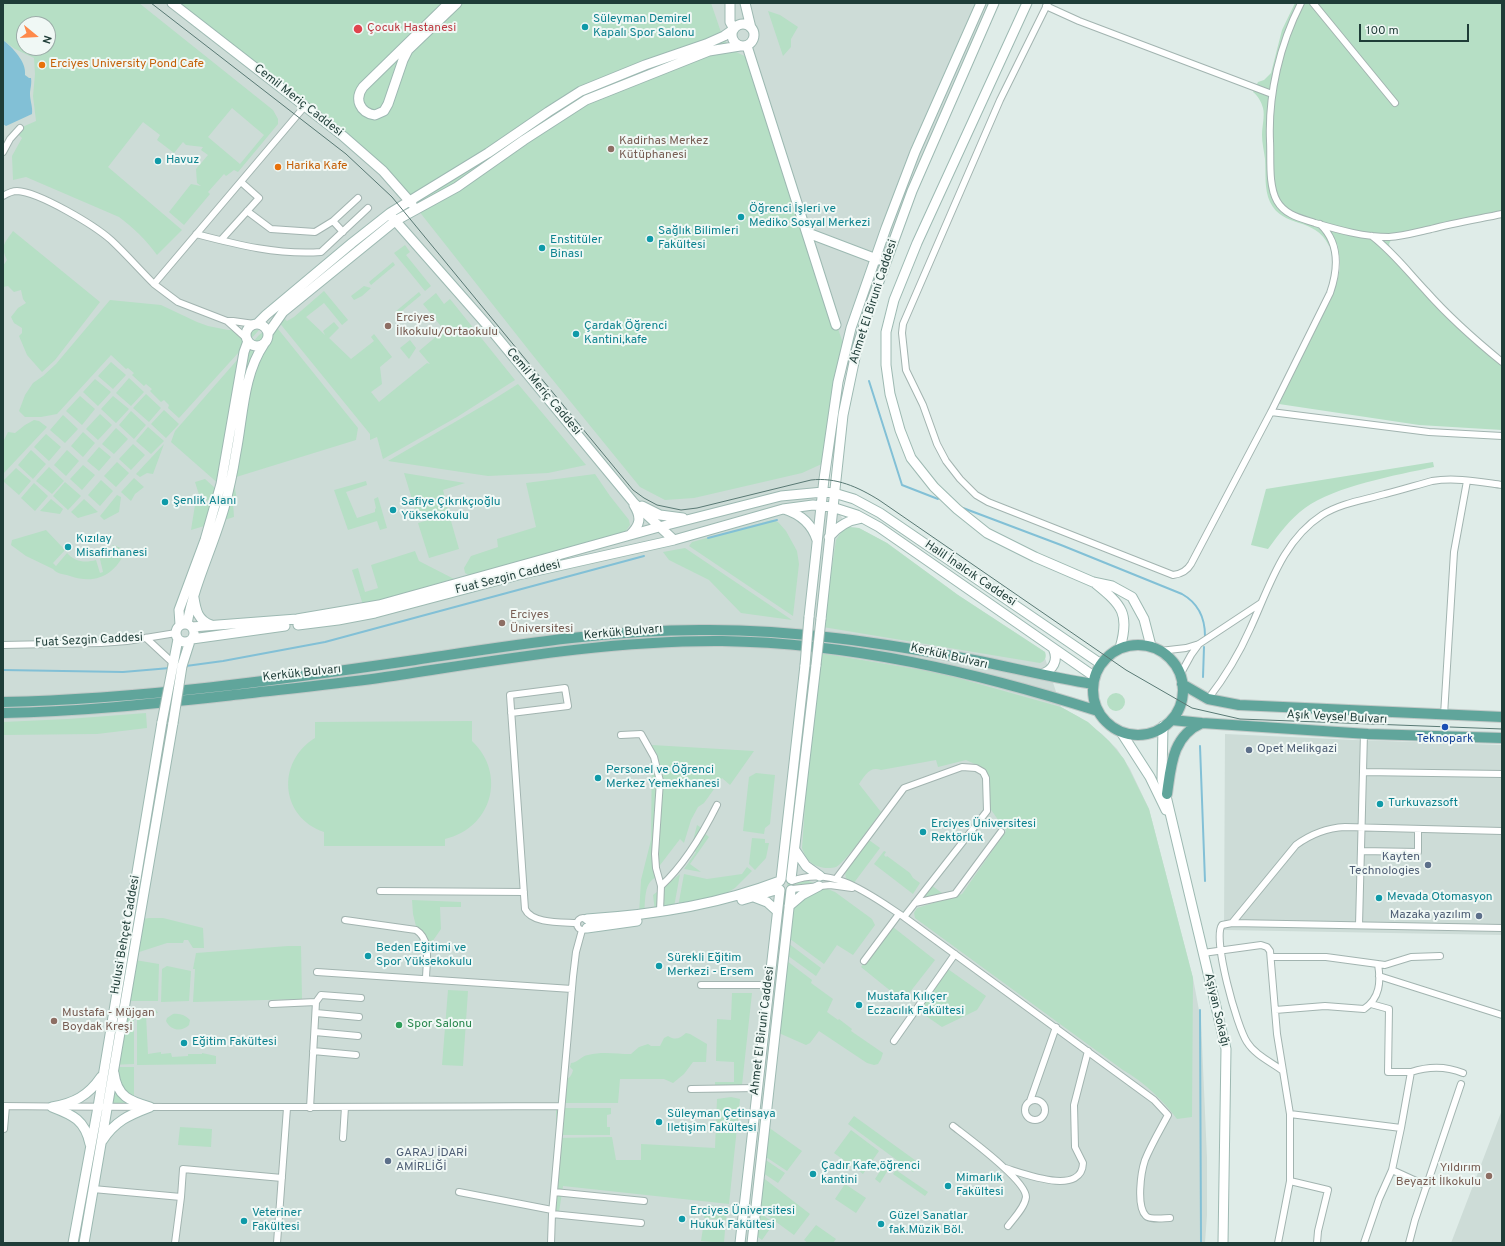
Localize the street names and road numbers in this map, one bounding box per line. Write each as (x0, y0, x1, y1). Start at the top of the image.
street label: Cemil Meriç Caddesi (251, 62, 345, 140)
street label: Ahmet El Biruni Caddesi (847, 238, 901, 366)
street label: Cemil Meriç Caddesi (502, 346, 584, 438)
street label: Halil İnalcık Caddesi (922, 538, 1018, 610)
street label: Fuat Sezgin Caddesi (454, 558, 562, 598)
street label: Kerkük Bulvarı (583, 622, 663, 644)
street label: Fuat Sezgin Caddesi (35, 631, 143, 651)
street label: Kerkük Bulvarı (909, 641, 989, 673)
street label: Kerkük Bulvarı (262, 663, 342, 685)
street label: Aşık Veysel Bulvarı (1286, 708, 1388, 728)
street label: Hulusi Behçet Caddesi (108, 874, 144, 996)
street label: Ahmet El Biruni Caddesi (748, 966, 778, 1096)
street label: Aşiyan Sokağı (1201, 972, 1231, 1048)

